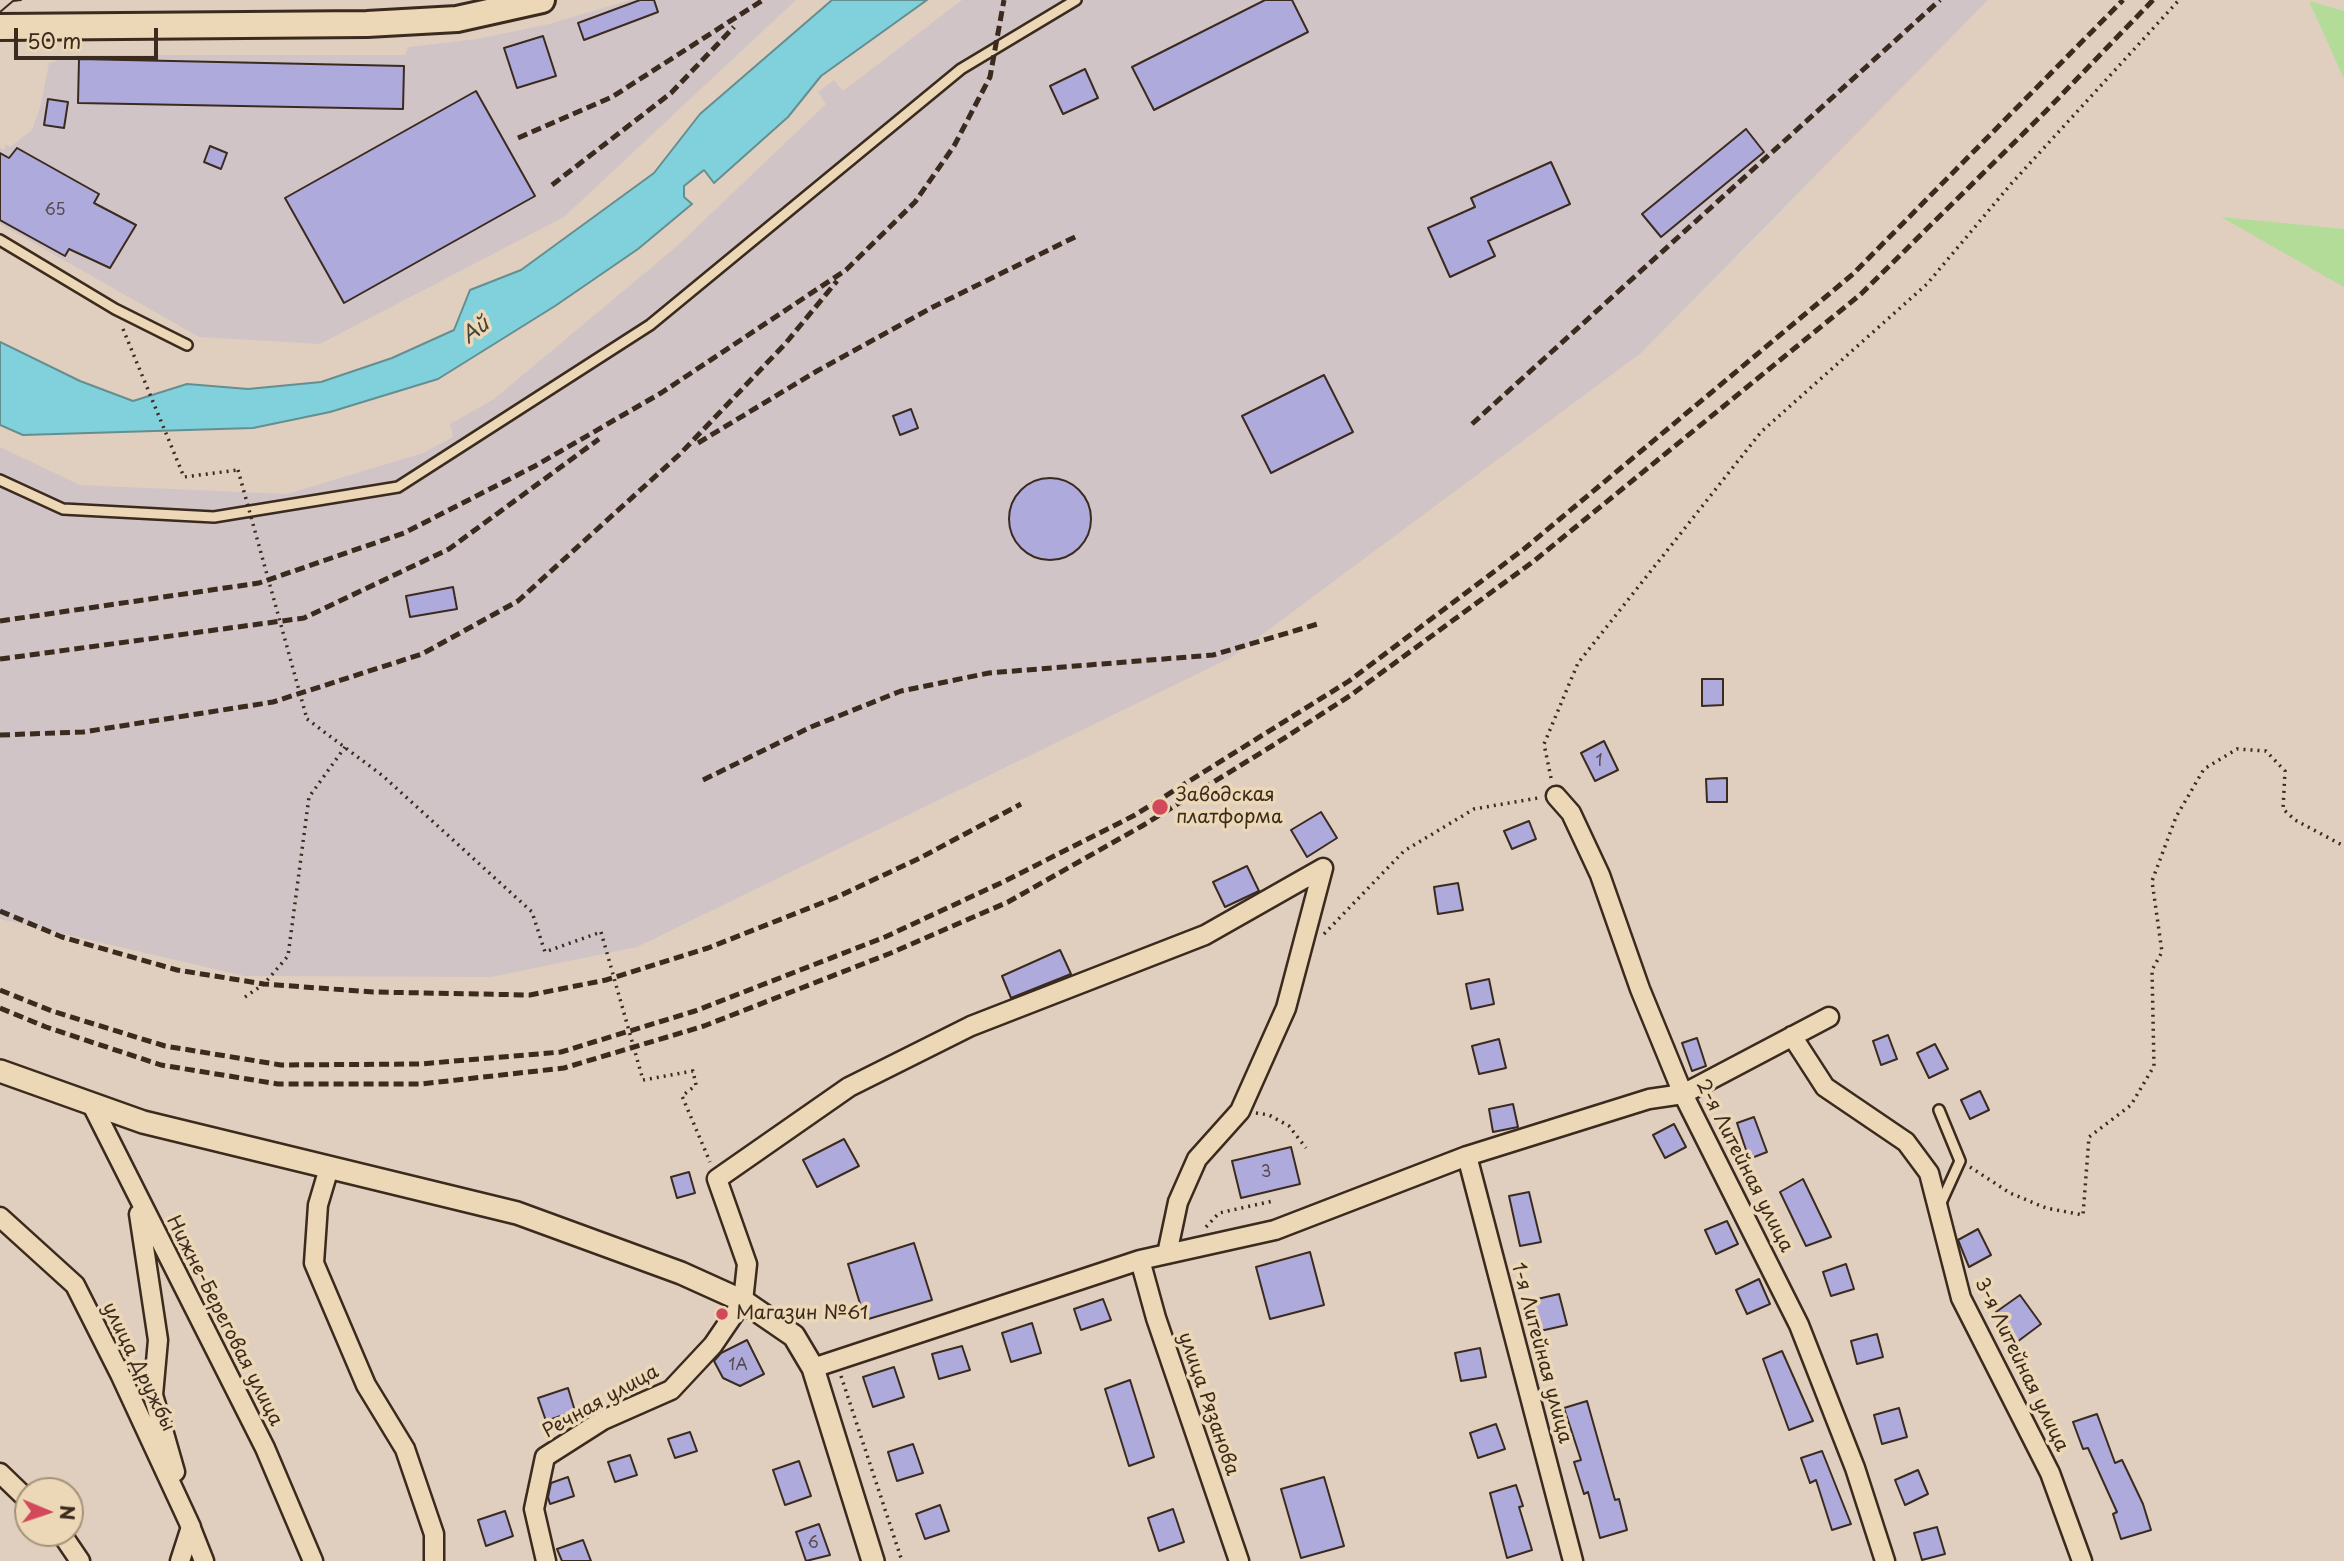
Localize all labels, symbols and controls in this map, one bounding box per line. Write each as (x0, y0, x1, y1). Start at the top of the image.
scale bar (18, 14, 161, 58)
text: 50 m (27, 24, 81, 56)
house number: 65 (44, 201, 66, 221)
water label: Ай (457, 312, 495, 350)
house number: 1 (1595, 752, 1603, 772)
place label: Заводская платформа (1176, 785, 1283, 829)
marker: Заводская платформа (1150, 797, 1170, 817)
street label: 2-я Литейная улица (1691, 1076, 1797, 1256)
house number: 3 (1261, 1163, 1271, 1183)
street label: Нижне-Береговая улица (161, 1212, 287, 1430)
street label: 1-я Литейная улица (1506, 1260, 1576, 1446)
street label: 3-я Литейная улица (1969, 1275, 2073, 1455)
street label: улица Дружбы (97, 1299, 179, 1435)
place label: Магазин №61 (736, 1303, 868, 1325)
marker: Магазин №61 (714, 1306, 730, 1322)
street label: улица Рязанова (1173, 1329, 1243, 1479)
house number: 1А (728, 1356, 748, 1376)
street label: Речная улица (539, 1361, 663, 1443)
north arrow (14, 1477, 84, 1547)
text: N (54, 1505, 82, 1521)
house number: 6 (807, 1534, 819, 1554)

